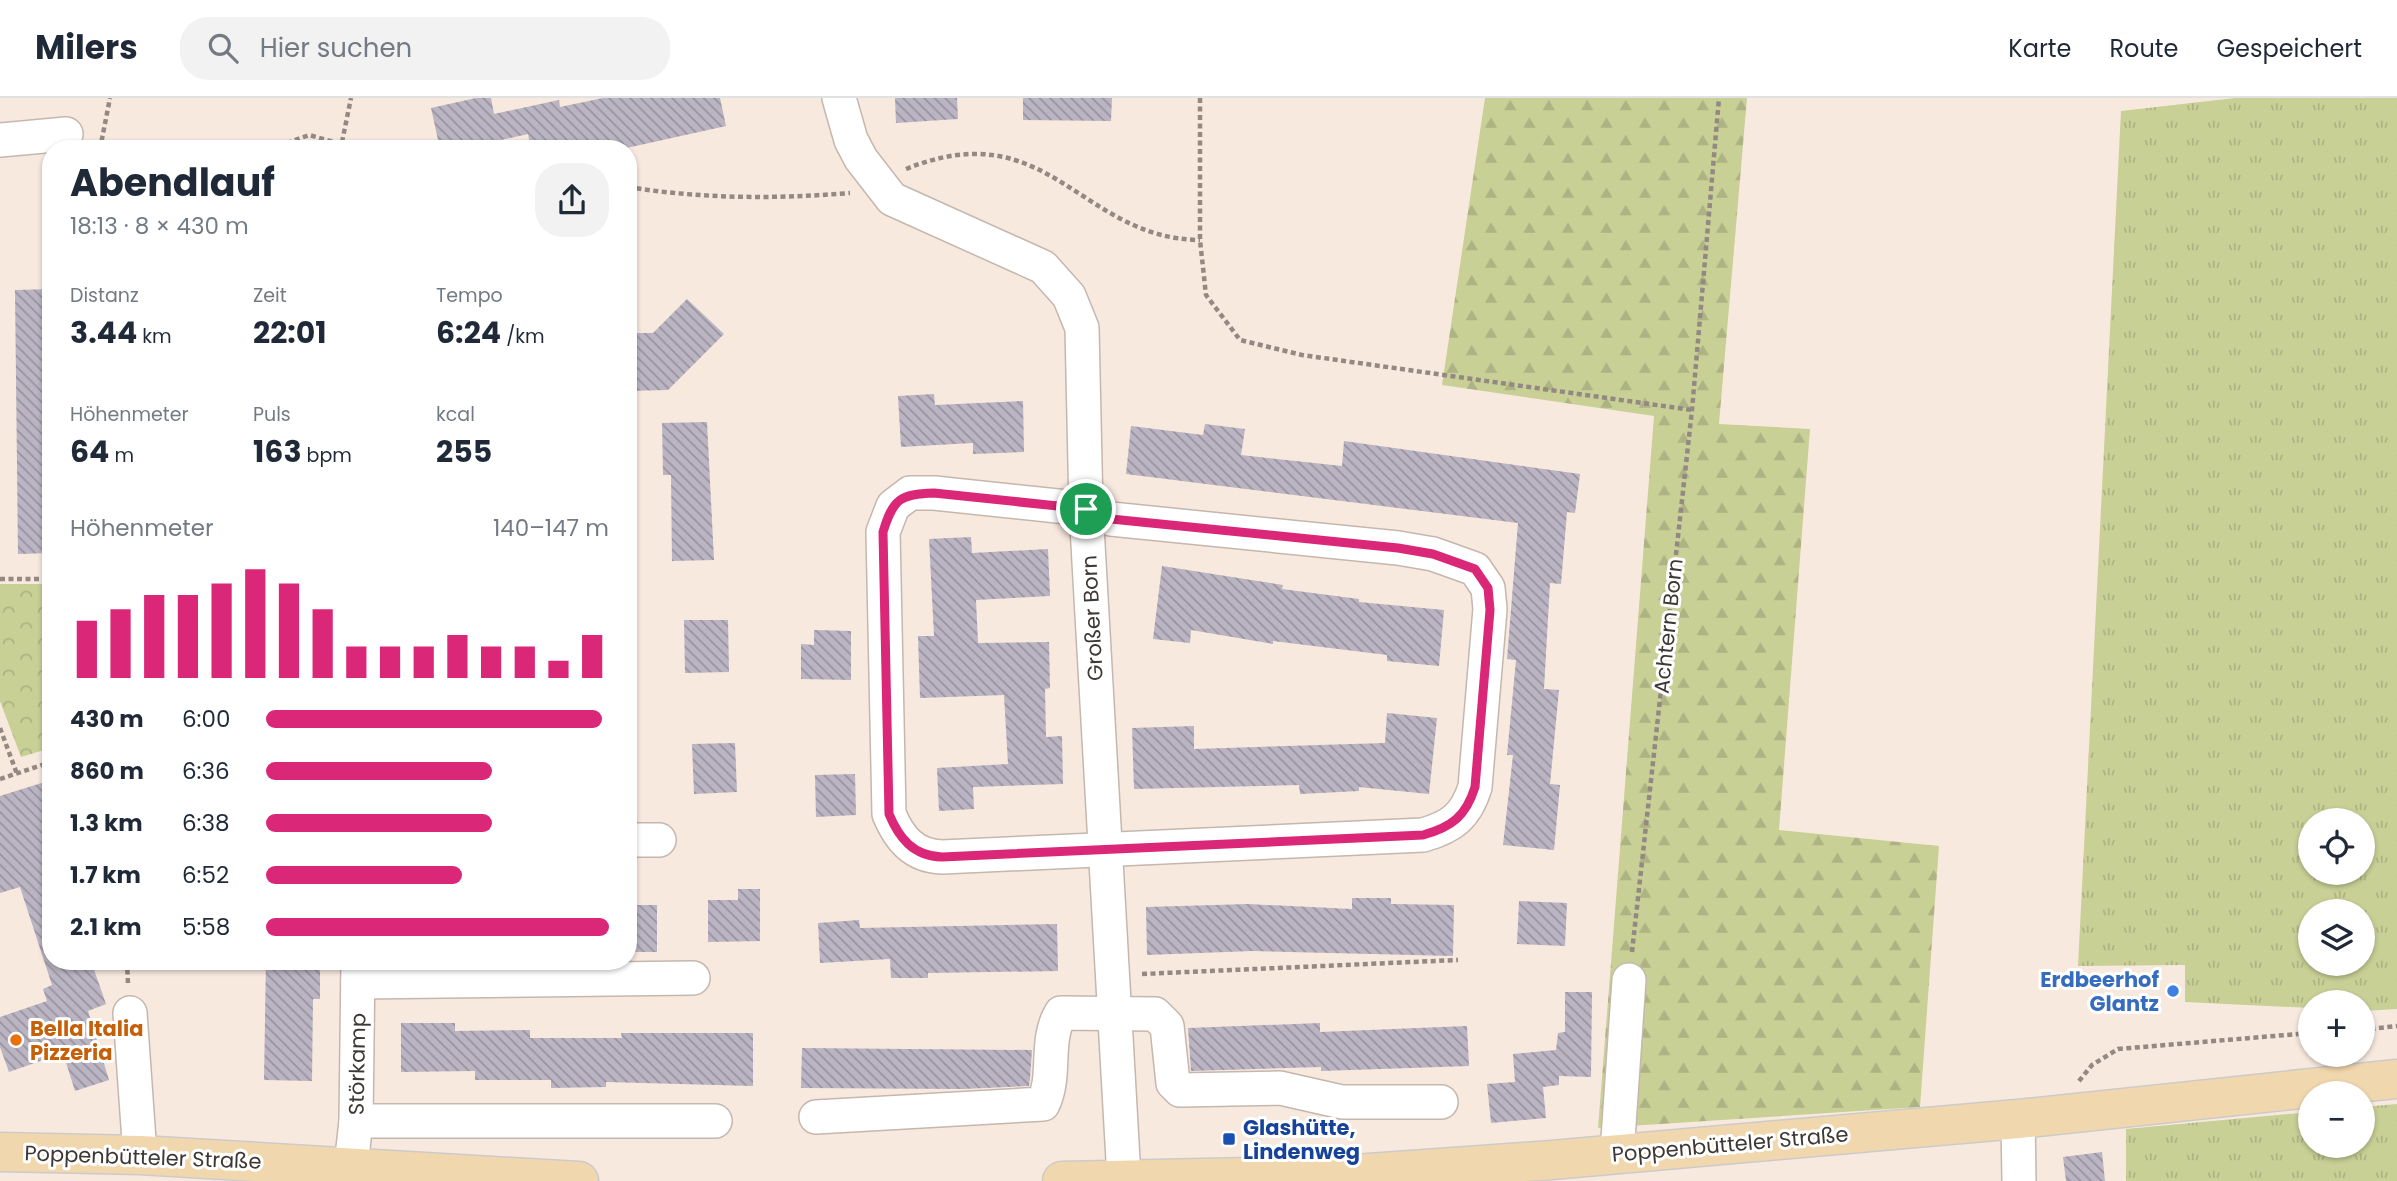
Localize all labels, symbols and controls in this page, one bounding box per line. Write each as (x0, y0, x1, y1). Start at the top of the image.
search box (180, 17, 670, 80)
text: Milers (35, 24, 138, 71)
icon: search (204, 29, 242, 67)
text: Hier suchen (260, 30, 412, 66)
text: Karte (2008, 32, 2071, 65)
text: Route (2109, 32, 2178, 65)
text: Gespeichert (2216, 32, 2362, 65)
text: Abendlauf (70, 156, 275, 209)
button: share (535, 163, 609, 237)
text: 18:13 · 8 × 430 m (70, 210, 249, 242)
text: Distanz (70, 282, 139, 309)
text: Zeit (253, 282, 287, 309)
text: Tempo (436, 282, 503, 309)
text: 3.44 (70, 311, 137, 354)
text: 22:01 (253, 311, 327, 354)
text: 6:24 (436, 311, 501, 354)
text: km (137, 323, 172, 350)
text: /km (501, 323, 545, 350)
text: Höhenmeter (70, 401, 189, 428)
text: Puls (253, 401, 291, 428)
text: kcal (436, 401, 475, 428)
text: 64 (70, 430, 109, 473)
text: 163 (253, 430, 302, 473)
text: 255 (436, 430, 492, 473)
text: m (109, 442, 134, 469)
text: bpm (302, 442, 352, 469)
pin (1056, 479, 1116, 539)
icon: arrive (1067, 490, 1105, 528)
text: Höhenmeter (70, 512, 214, 544)
text: 140–147 m (493, 512, 609, 544)
street label: Großer Born (1074, 554, 1110, 682)
street label: Achtern Born (1646, 557, 1690, 695)
text: 430 m (70, 703, 144, 735)
text: 6:00 (182, 703, 230, 735)
text: 860 m (70, 755, 144, 787)
text: 6:36 (182, 755, 230, 787)
text: 1.3 km (70, 807, 143, 839)
text: 6:38 (182, 807, 230, 839)
map controls (2298, 808, 2375, 1158)
button: locate (2298, 808, 2375, 885)
text: 1.7 km (70, 859, 141, 891)
text: 6:52 (182, 859, 229, 891)
button: layers (2298, 899, 2375, 976)
text: 2.1 km (70, 911, 142, 943)
text: 5:58 (182, 911, 230, 943)
place label: Erdbeerhof Glantz (2040, 965, 2159, 1018)
marker: Erdbeerhof Glantz (2165, 983, 2181, 999)
button: + (2298, 990, 2375, 1067)
street label: Störkamp (342, 1013, 372, 1115)
place label: Bella Italia Pizzeria (30, 1014, 144, 1067)
marker: Bella Italia Pizzeria (8, 1032, 24, 1048)
button: − (2298, 1081, 2375, 1158)
place label: Glashütte, Lindenweg (1243, 1113, 1360, 1166)
street label: Poppenbütteler Straße (1611, 1119, 1849, 1169)
marker: Glashütte, Lindenweg (1221, 1131, 1237, 1147)
street label: Poppenbütteler Straße (24, 1138, 262, 1176)

